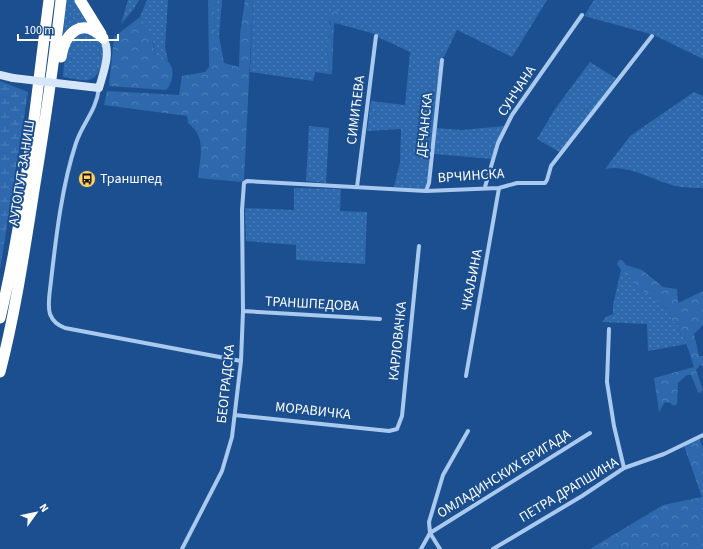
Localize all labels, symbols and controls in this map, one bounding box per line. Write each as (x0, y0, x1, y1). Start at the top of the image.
scale bar (18, 16, 118, 42)
text: 100 m (24, 22, 54, 39)
street label: СУНЧАНА (493, 61, 541, 120)
street label: СИМИЋЕВА (342, 74, 370, 146)
street label: ДЕЧАНСКА (412, 91, 438, 158)
street label: АУТОПУТ ЗА НИШ (4, 119, 40, 227)
street label: ВРЧИНСКА (437, 164, 505, 188)
bus stop icon: Траншпед (77, 169, 97, 189)
place label: Траншпед (100, 169, 163, 189)
street label: ЧКАЉИНА (456, 247, 488, 313)
street label: ТРАНШПЕДОВА (264, 292, 360, 316)
street label: КАРЛОВАЧКА (384, 300, 412, 382)
street label: БЕОГРАДСКА (212, 343, 240, 424)
street label: МОРАВИЧКА (274, 397, 352, 425)
street label: ОМЛАДИНСКИХ БРИГАДА (433, 424, 575, 523)
street label: ПЕТРА ДРАПШИНА (516, 452, 623, 528)
north arrow (16, 493, 56, 533)
text: N (36, 501, 52, 515)

